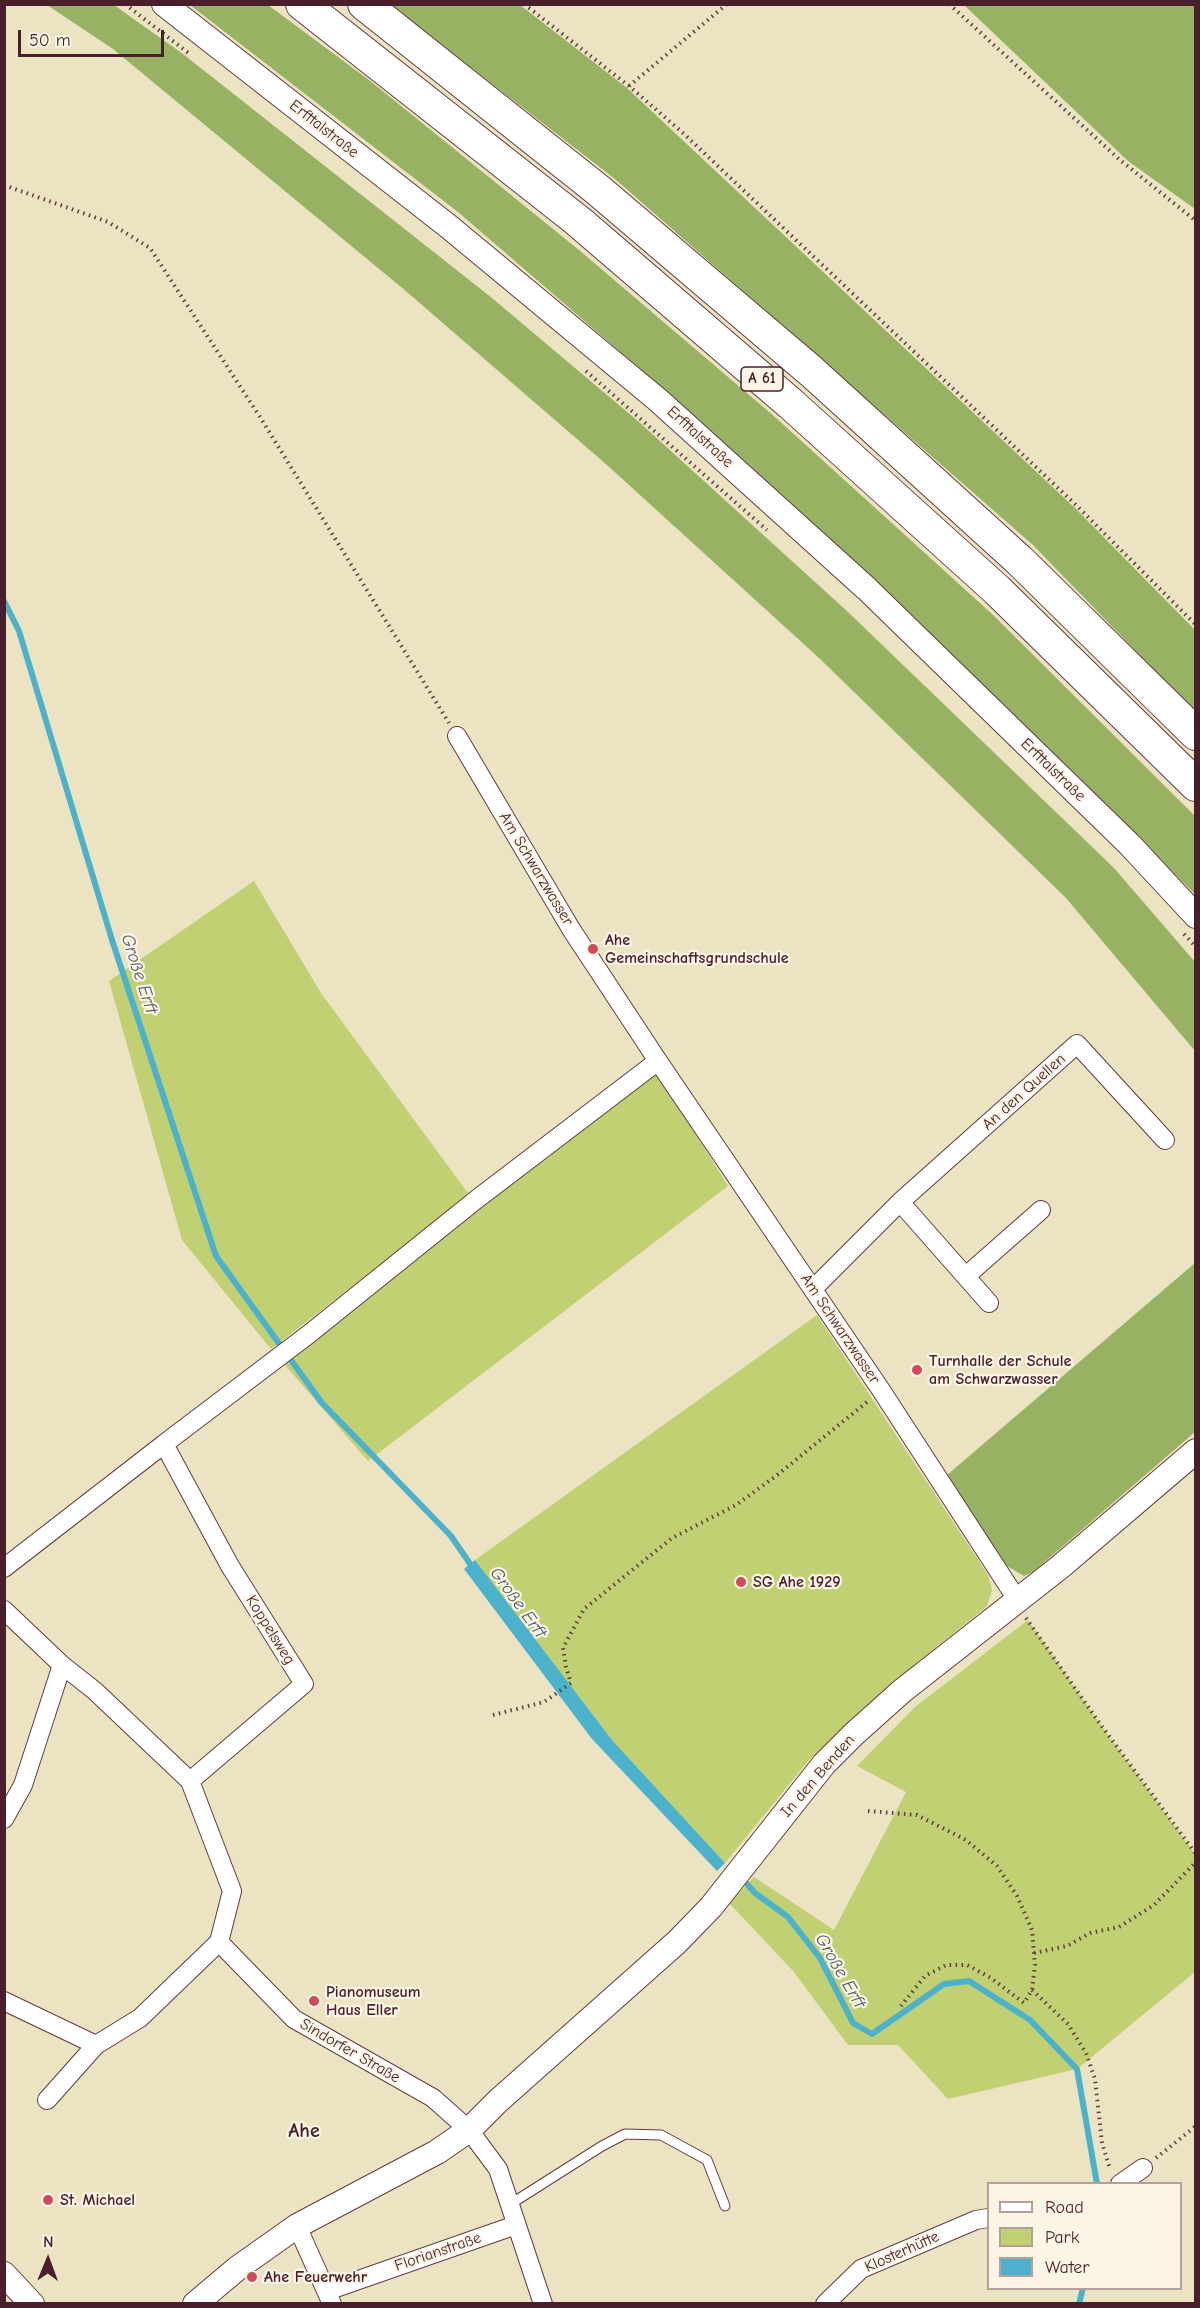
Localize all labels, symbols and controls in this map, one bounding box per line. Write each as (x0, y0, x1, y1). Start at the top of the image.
scale bar (21, 18, 166, 56)
text: 50 m (29, 30, 71, 51)
street label: Erfttalstraße (285, 96, 363, 162)
road number: A 61 (741, 367, 783, 391)
street label: Erfttalstraße (663, 402, 737, 472)
street label: Erfttalstraße (1017, 734, 1089, 806)
street label: Am Schwarzwasser (495, 809, 577, 929)
place label: Ahe Gemeinschaftsgrundschule (605, 930, 789, 968)
water label: Große Erft (116, 931, 162, 1017)
marker: Ahe Gemeinschaftsgrundschule (586, 942, 600, 956)
street label: An den Quellen (978, 1050, 1070, 1134)
street label: Am Schwarzwasser (796, 1270, 884, 1388)
place label: Turnhalle der Schule am Schwarzwasser (929, 1351, 1071, 1389)
marker: Turnhalle der Schule am Schwarzwasser (910, 1363, 924, 1377)
water label: Große Erft (485, 1563, 551, 1643)
place label: SG Ahe 1929 (753, 1572, 841, 1592)
marker: SG Ahe 1929 (734, 1575, 748, 1589)
street label: Koppelsweg (241, 1592, 299, 1668)
street label: In den Benden (777, 1731, 859, 1821)
water label: Große Erft (810, 1930, 870, 2012)
place label: Pianomuseum Haus Eller (326, 1982, 421, 2020)
marker: Pianomuseum Haus Eller (307, 1994, 321, 2008)
street label: Sindorfer Straße (296, 2015, 404, 2087)
district label: Ahe (288, 2119, 320, 2143)
legend (987, 2182, 1182, 2290)
place label: St. Michael (60, 2190, 135, 2210)
marker: St. Michael (41, 2193, 55, 2207)
text: Road (1045, 2197, 1084, 2218)
street label: Klosterhütte (862, 2227, 942, 2277)
text: Park (1045, 2227, 1079, 2248)
street label: Florianstraße (392, 2228, 484, 2276)
north arrow (18, 2230, 78, 2290)
text: N (43, 2233, 54, 2251)
text: Water (1045, 2257, 1089, 2278)
place label: Ahe Feuerwehr (264, 2267, 367, 2287)
marker: Ahe Feuerwehr (245, 2270, 259, 2284)

